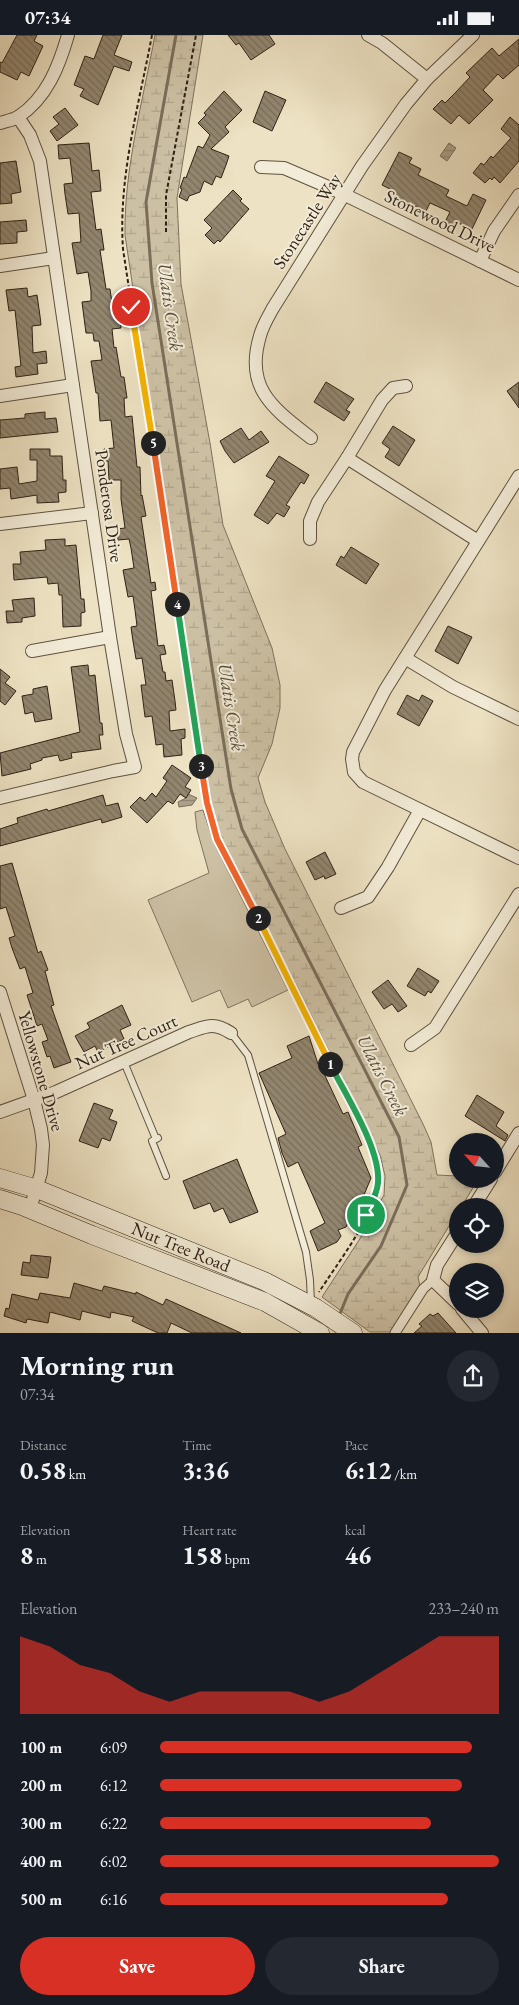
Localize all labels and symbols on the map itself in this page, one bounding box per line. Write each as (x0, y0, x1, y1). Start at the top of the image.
street label: Stonecastle Way (267, 168, 346, 273)
street label: Stonewood Drive (381, 184, 499, 257)
water label: Ulatis Creek (152, 261, 189, 353)
pin (110, 286, 152, 328)
pin: 5 (140, 431, 166, 455)
street label: Ponderosa Drive (90, 448, 129, 564)
pin: 4 (164, 591, 190, 617)
water label: Ulatis Creek (212, 661, 251, 753)
pin: 3 (188, 753, 214, 779)
pin: 2 (246, 905, 270, 931)
street label: Yellowstone Drive (13, 1008, 70, 1134)
street label: Nut Tree Court (71, 1009, 181, 1074)
water label: Ulatis Creek (351, 1030, 414, 1121)
pin: 1 (318, 1051, 342, 1077)
north arrow (449, 1133, 504, 1187)
pin (345, 1194, 387, 1236)
street label: Nut Tree Road (128, 1216, 235, 1277)

